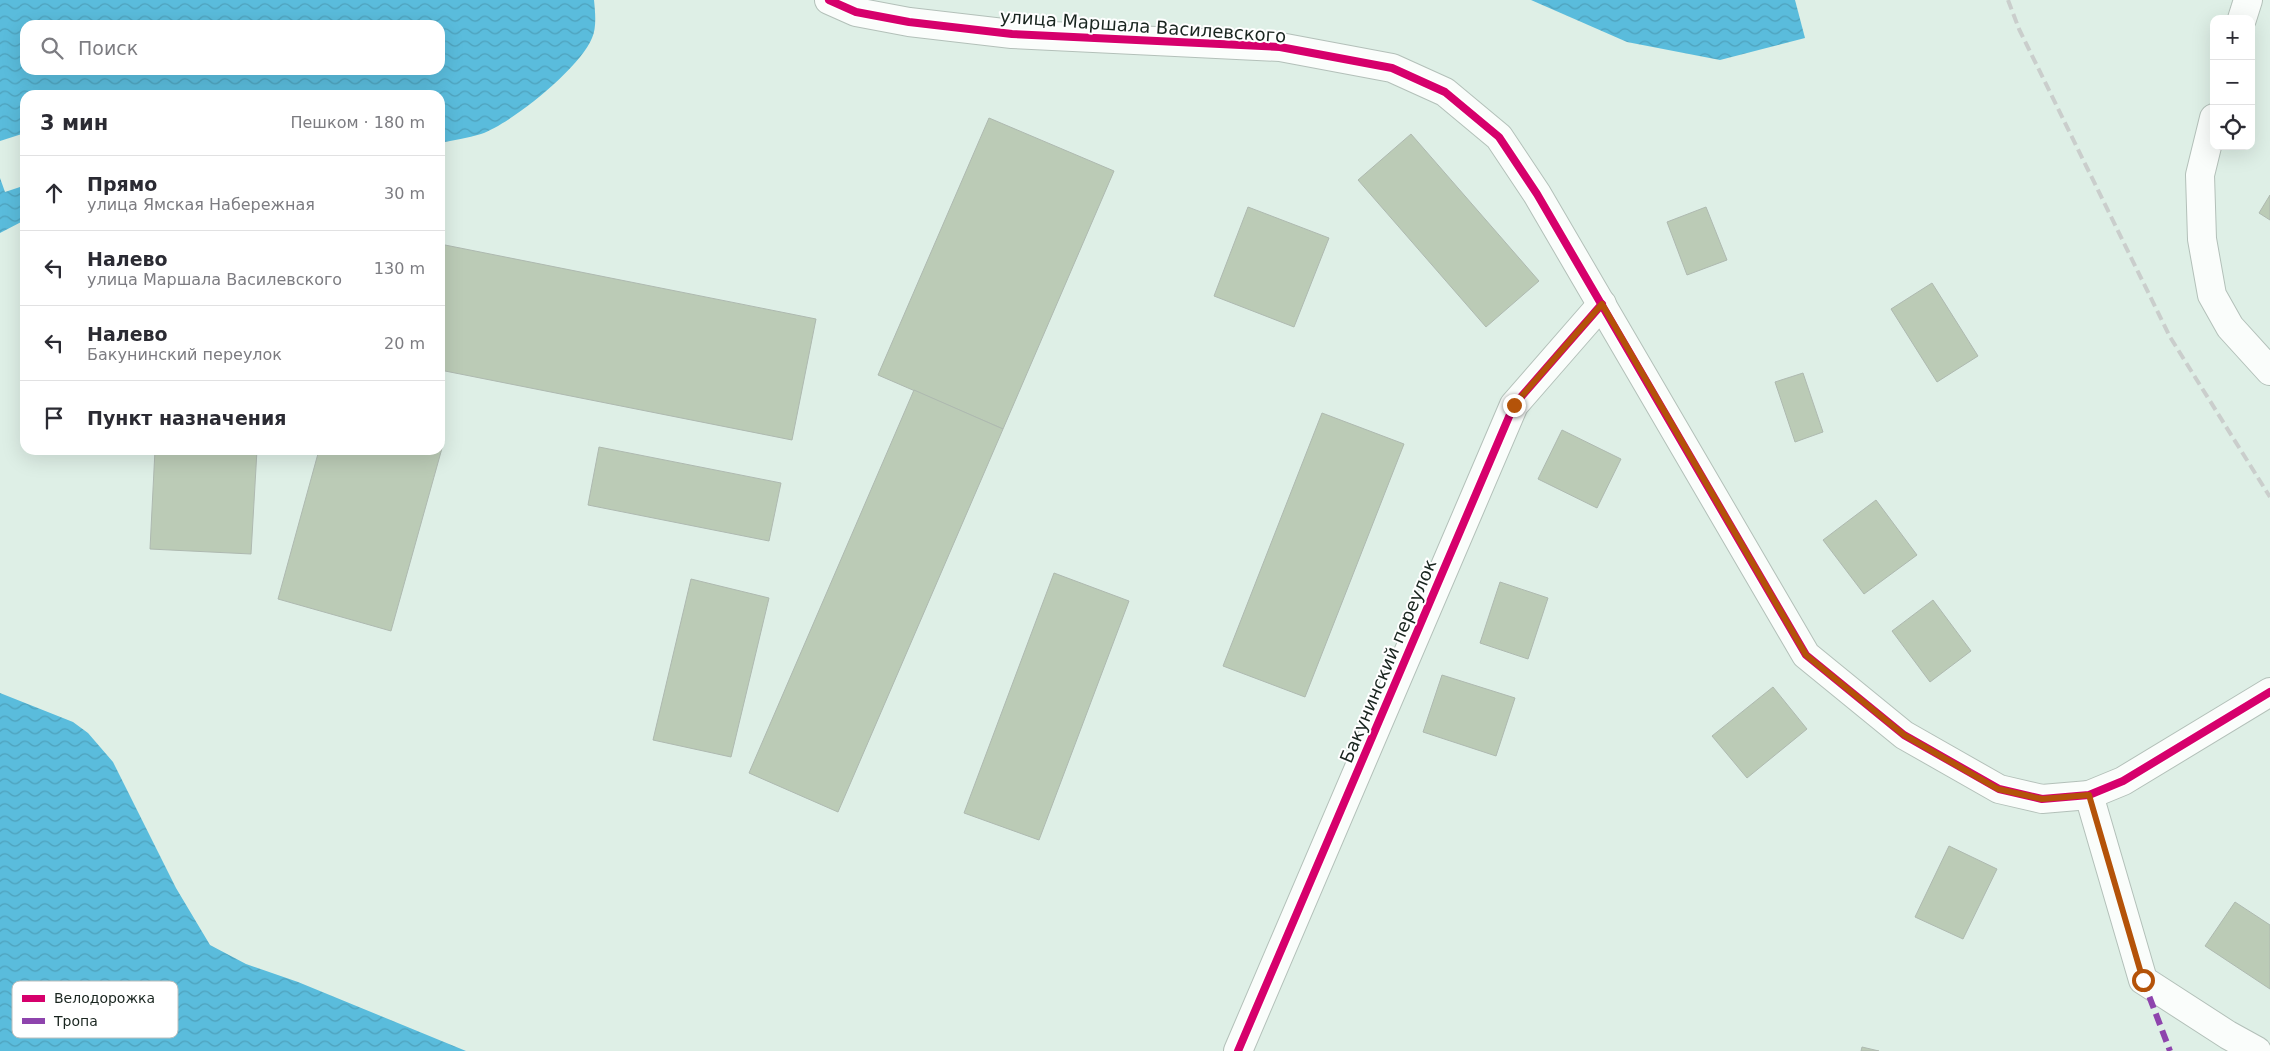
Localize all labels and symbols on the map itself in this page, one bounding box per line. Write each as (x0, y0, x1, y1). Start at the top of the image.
street label: улица Маршала Василевского (999, 6, 1287, 46)
route end (1503, 394, 1526, 417)
street label: Бакунинский переулок (1335, 556, 1441, 766)
route start (2132, 969, 2155, 992)
legend (12, 981, 178, 1038)
text: Велодорожка (54, 990, 155, 1006)
text: Тропа (53, 1013, 98, 1029)

